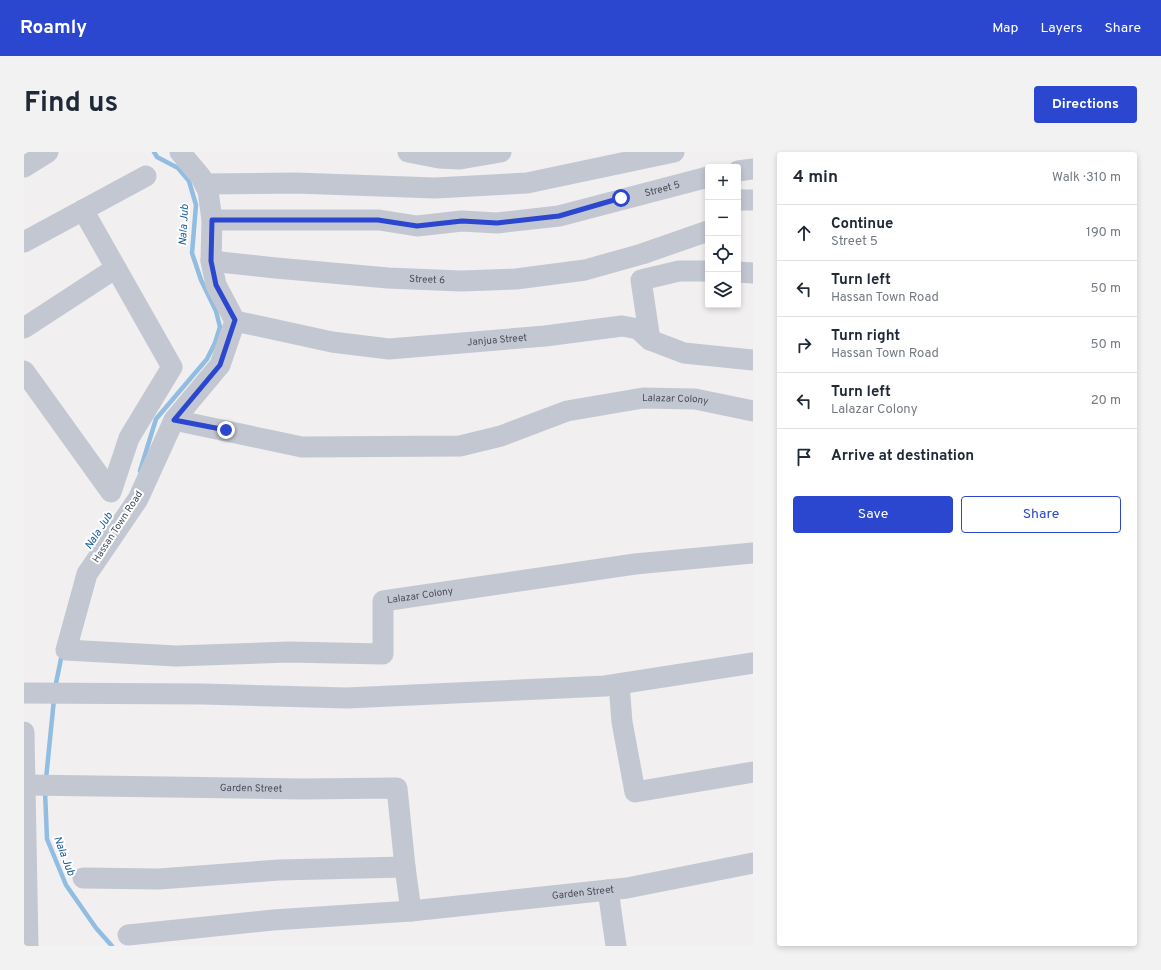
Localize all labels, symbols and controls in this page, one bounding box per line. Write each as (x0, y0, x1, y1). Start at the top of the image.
text: Roamly (20, 16, 87, 40)
text: Map (992, 20, 1018, 37)
text: Layers (1040, 20, 1082, 37)
text: Share (1104, 20, 1141, 37)
text: Find us (24, 86, 118, 122)
button: Directions (1034, 86, 1137, 123)
map controls (705, 164, 741, 308)
button: + (705, 164, 741, 200)
text: 4 min (793, 167, 838, 189)
text: Walk · 310 m (1052, 170, 1121, 186)
street label: Street 5 (643, 178, 681, 200)
route start (612, 189, 630, 207)
button: − (705, 200, 741, 236)
water label: Nala Jub (176, 204, 192, 246)
text: Continue (831, 215, 893, 234)
icon: ahead (793, 222, 815, 244)
text: 190 m (1086, 225, 1121, 241)
text: Street 5 (831, 234, 878, 250)
button: locate (705, 236, 741, 272)
text: Turn left (831, 271, 891, 290)
street label: Street 6 (409, 272, 445, 287)
button: layers (705, 272, 741, 308)
icon: left (793, 278, 815, 300)
text: 50 m (1091, 281, 1121, 297)
text: Hassan Town Road (831, 290, 939, 306)
text: Turn right (831, 327, 900, 346)
street label: Janjua Street (466, 331, 528, 349)
icon: right (793, 334, 815, 356)
text: 50 m (1091, 337, 1121, 353)
text: Hassan Town Road (831, 346, 939, 362)
text: Turn left (831, 383, 891, 402)
icon: left (793, 390, 815, 412)
street label: Lalazar Colony (642, 391, 710, 408)
text: 20 m (1091, 393, 1121, 409)
text: Lalazar Colony (831, 402, 918, 418)
route end (217, 421, 235, 439)
icon: arrive (793, 446, 815, 468)
text: Arrive at destination (831, 447, 974, 466)
street label: Hassan Town Road (90, 489, 146, 565)
button: Save (793, 496, 953, 533)
button: Share (961, 496, 1121, 533)
water label: Nala Jub (82, 510, 116, 552)
street label: Lalazar Colony (386, 584, 454, 607)
street label: Garden Street (220, 781, 283, 795)
water label: Nala Jub (50, 834, 78, 878)
street label: Garden Street (551, 883, 615, 902)

